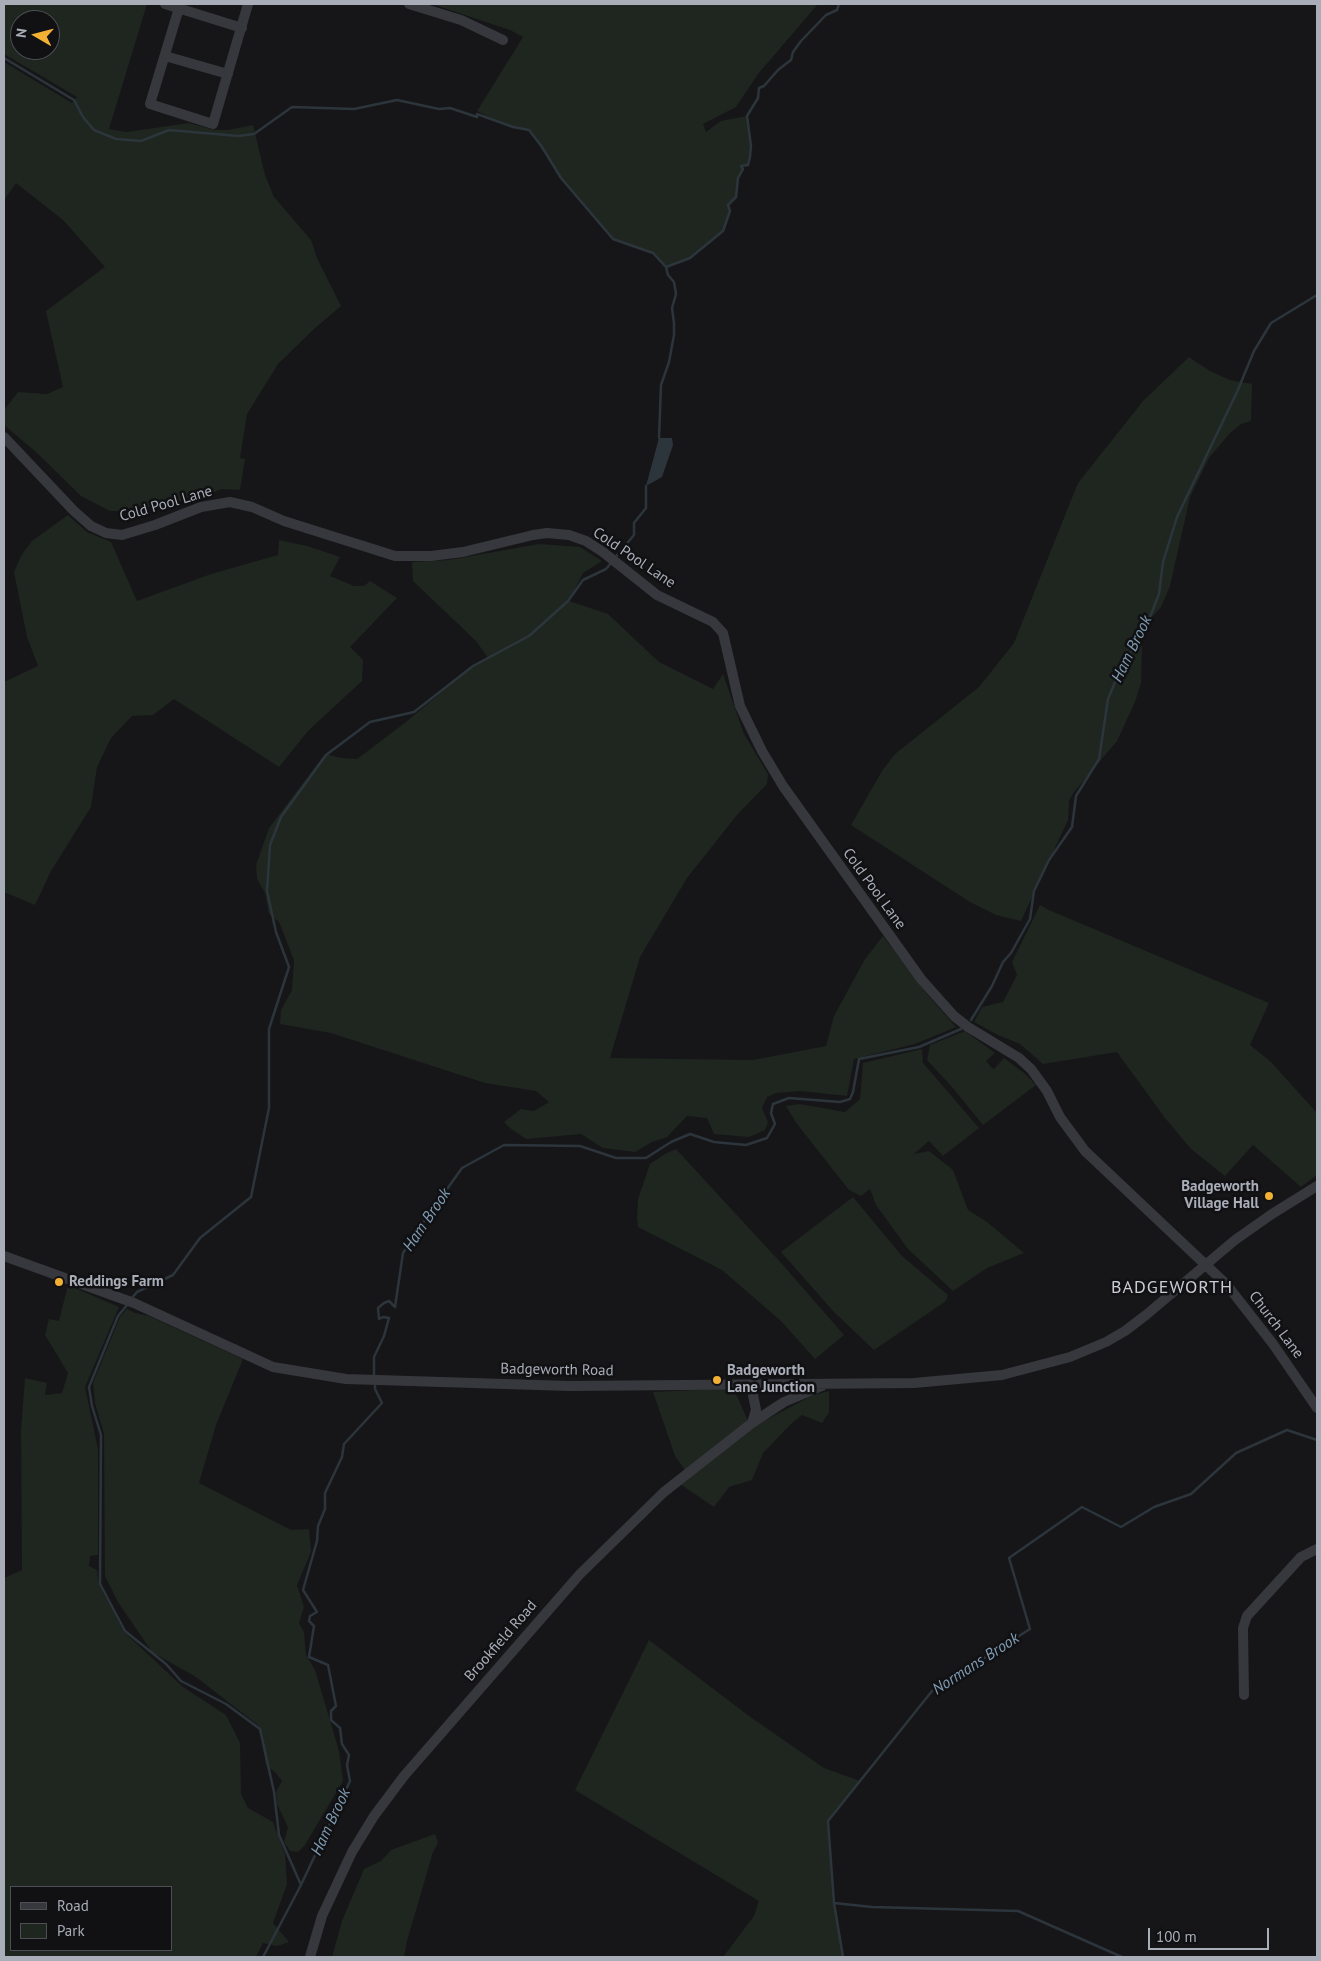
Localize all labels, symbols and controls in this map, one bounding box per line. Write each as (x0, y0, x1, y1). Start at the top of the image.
north arrow (10, 10, 60, 60)
text: N (12, 27, 31, 39)
street label: Cold Pool Lane (118, 482, 214, 526)
street label: Cold Pool Lane (589, 524, 679, 592)
water label: Ham Brook (1108, 613, 1156, 685)
street label: Cold Pool Lane (839, 845, 909, 933)
place label: Badgeworth Village Hall (1181, 1178, 1259, 1213)
water label: Ham Brook (399, 1185, 455, 1255)
marker: Badgeworth Village Hall (1263, 1190, 1275, 1202)
place label: Reddings Farm (69, 1273, 164, 1291)
marker: Reddings Farm (53, 1276, 65, 1288)
district label: BADGEWORTH (1110, 1277, 1234, 1299)
street label: Church Lane (1245, 1288, 1307, 1362)
street label: Badgeworth Road (500, 1360, 614, 1380)
place label: Badgeworth Lane Junction (727, 1362, 815, 1397)
marker: Badgeworth Lane Junction (711, 1374, 723, 1386)
street label: Brookfield Road (461, 1597, 541, 1685)
water label: Normans Brook (929, 1629, 1023, 1699)
water label: Ham Brook (307, 1785, 355, 1859)
legend (10, 1886, 172, 1951)
text: Road (57, 1896, 89, 1915)
scale bar (1151, 1918, 1272, 1950)
text: Park (57, 1921, 85, 1940)
text: 100 m (1156, 1927, 1197, 1946)

